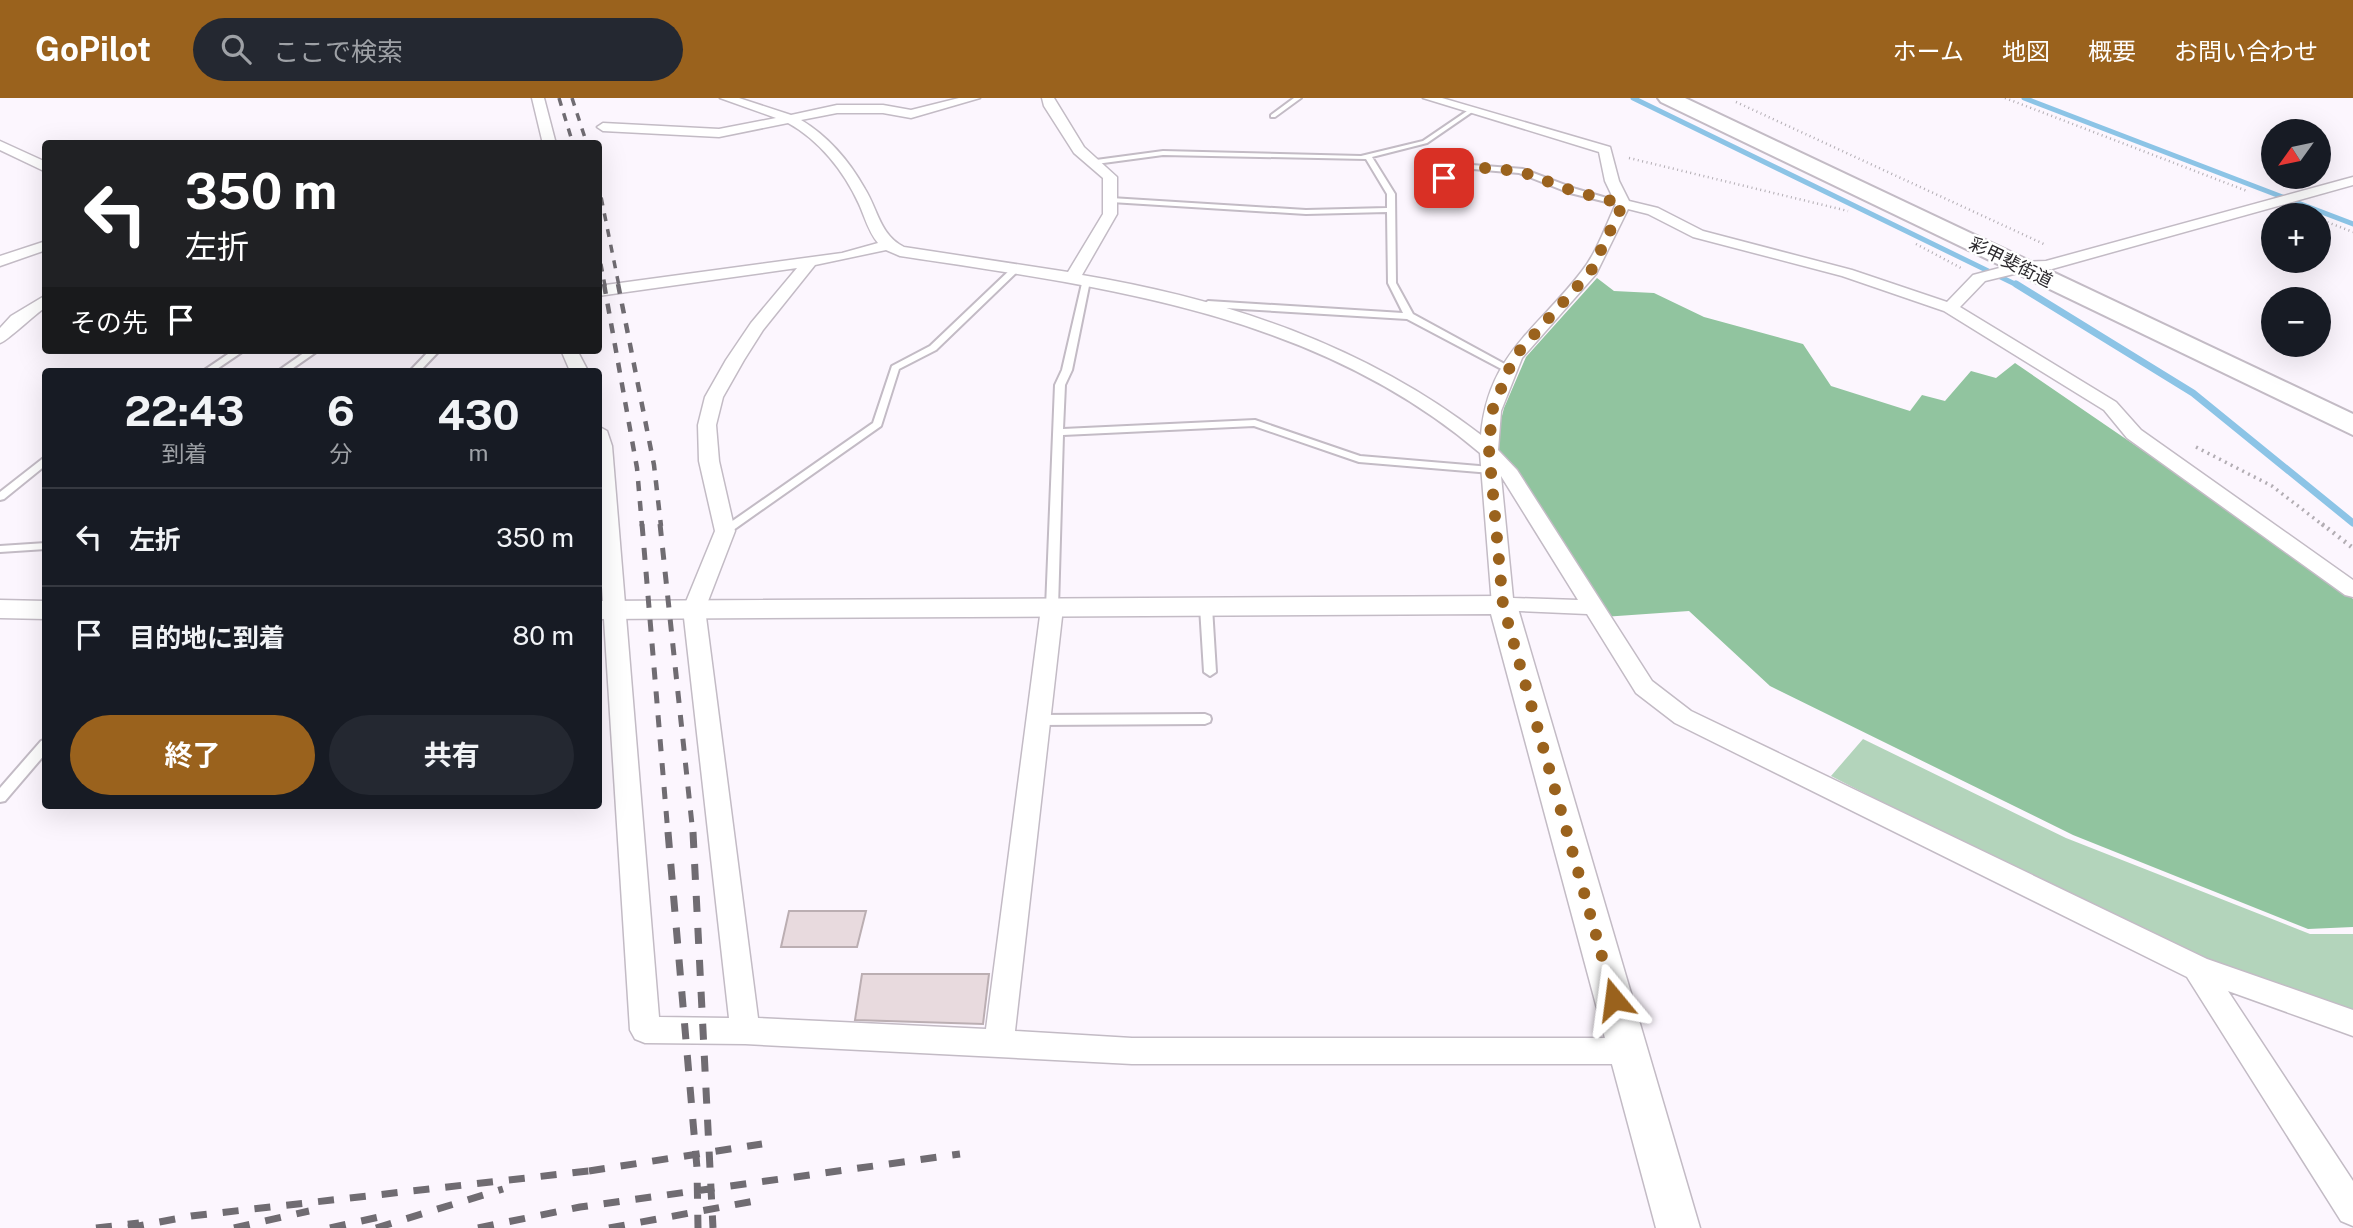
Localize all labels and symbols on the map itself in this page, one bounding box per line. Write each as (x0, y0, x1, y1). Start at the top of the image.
north arrow (2261, 119, 2331, 189)
pin (1414, 148, 1474, 208)
street label: 彩甲斐街道 (1966, 233, 2056, 291)
position arrow (1577, 962, 1651, 1036)

